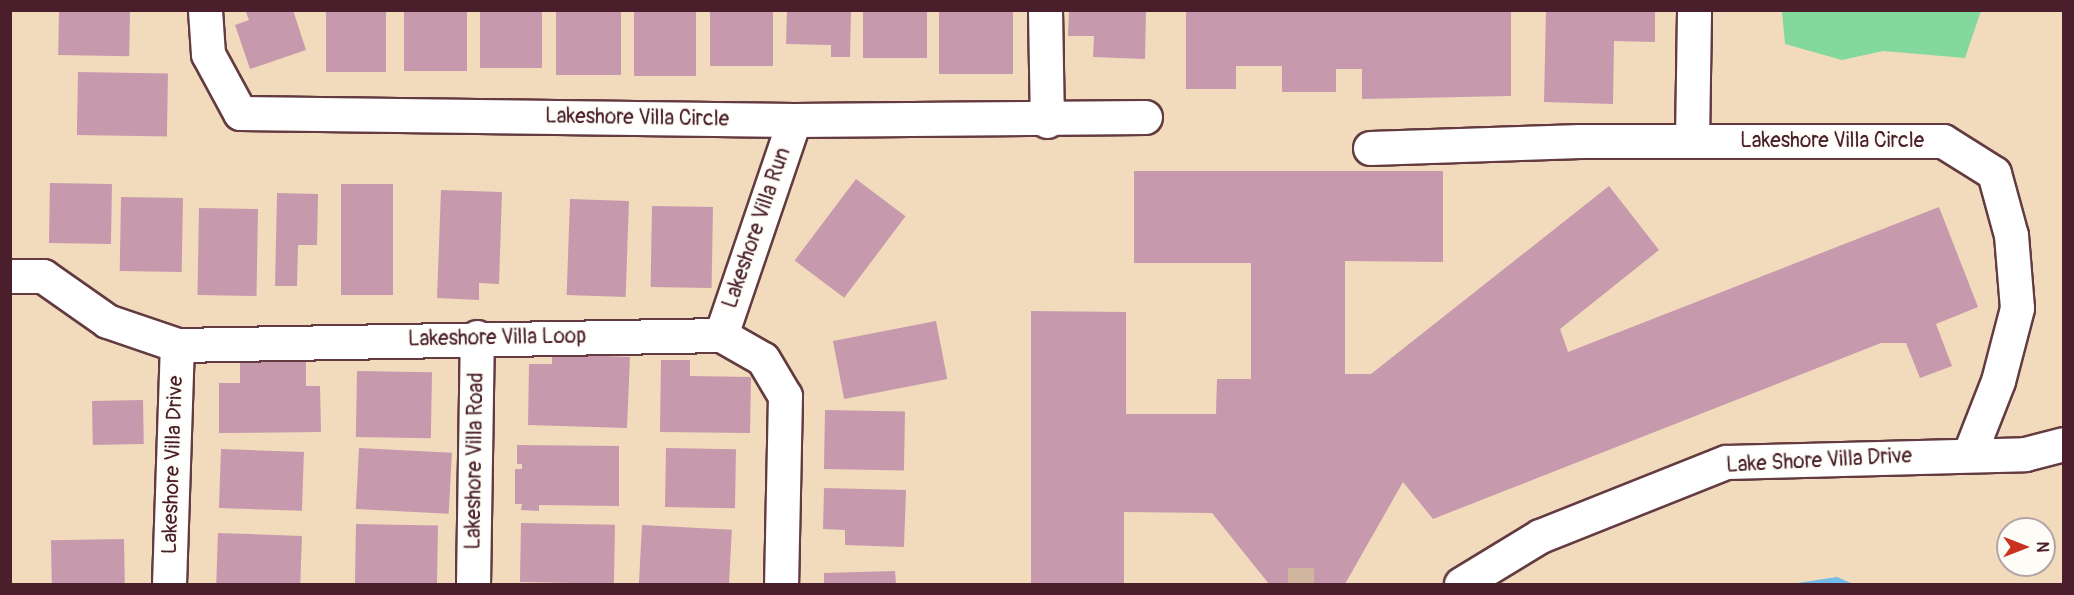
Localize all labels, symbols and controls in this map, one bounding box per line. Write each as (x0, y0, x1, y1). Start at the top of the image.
street label: Lakeshore Villa Circle (545, 104, 729, 132)
street label: Lakeshore Villa Circle (1740, 128, 1924, 154)
street label: Lakeshore Villa Run (718, 144, 796, 312)
street label: Lakeshore Villa Loop (408, 324, 586, 352)
street label: Lakeshore Villa Road (461, 372, 489, 550)
street label: Lakeshore Villa Drive (157, 375, 189, 555)
street label: Lake Shore Villa Drive (1725, 444, 1913, 478)
north arrow (1996, 517, 2056, 577)
text: N (2032, 542, 2052, 552)

